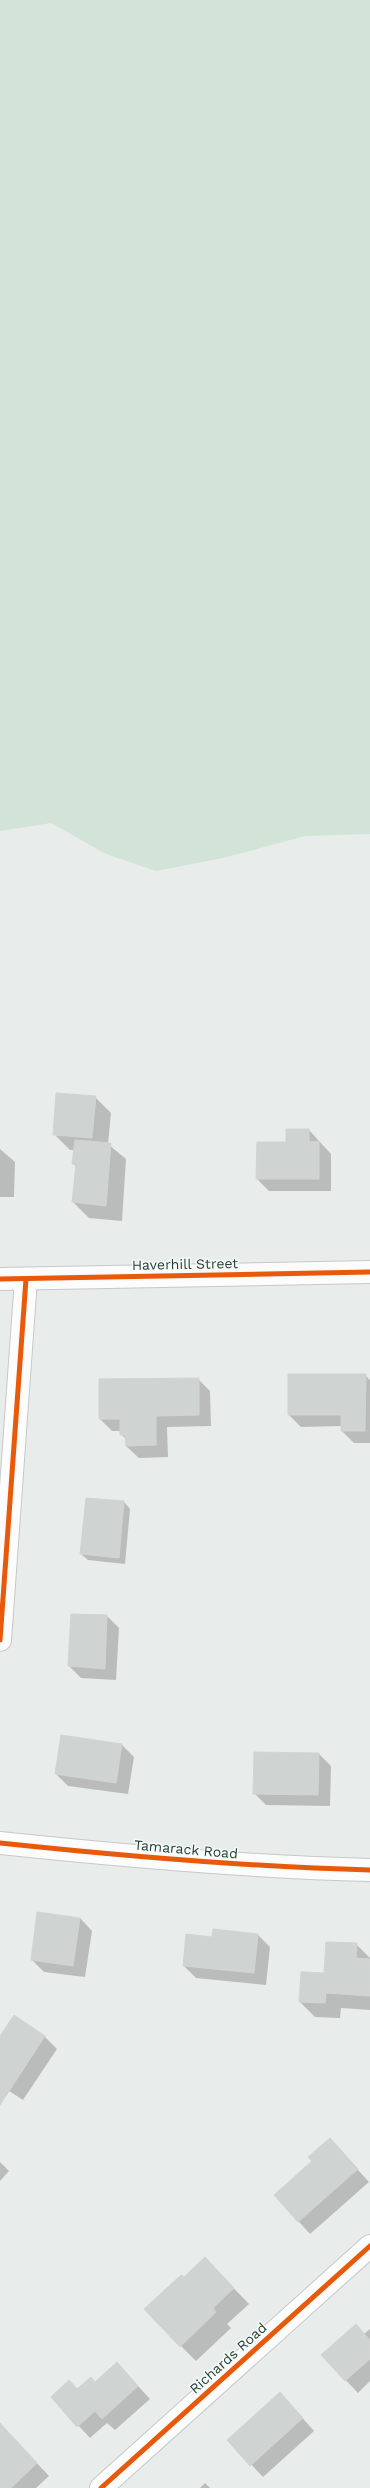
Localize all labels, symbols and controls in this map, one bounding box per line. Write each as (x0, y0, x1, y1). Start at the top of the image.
street label: Haverhill Street (132, 1255, 238, 1273)
street label: Tamarack Road (133, 1836, 239, 1862)
street label: Richards Road (186, 2319, 270, 2397)

